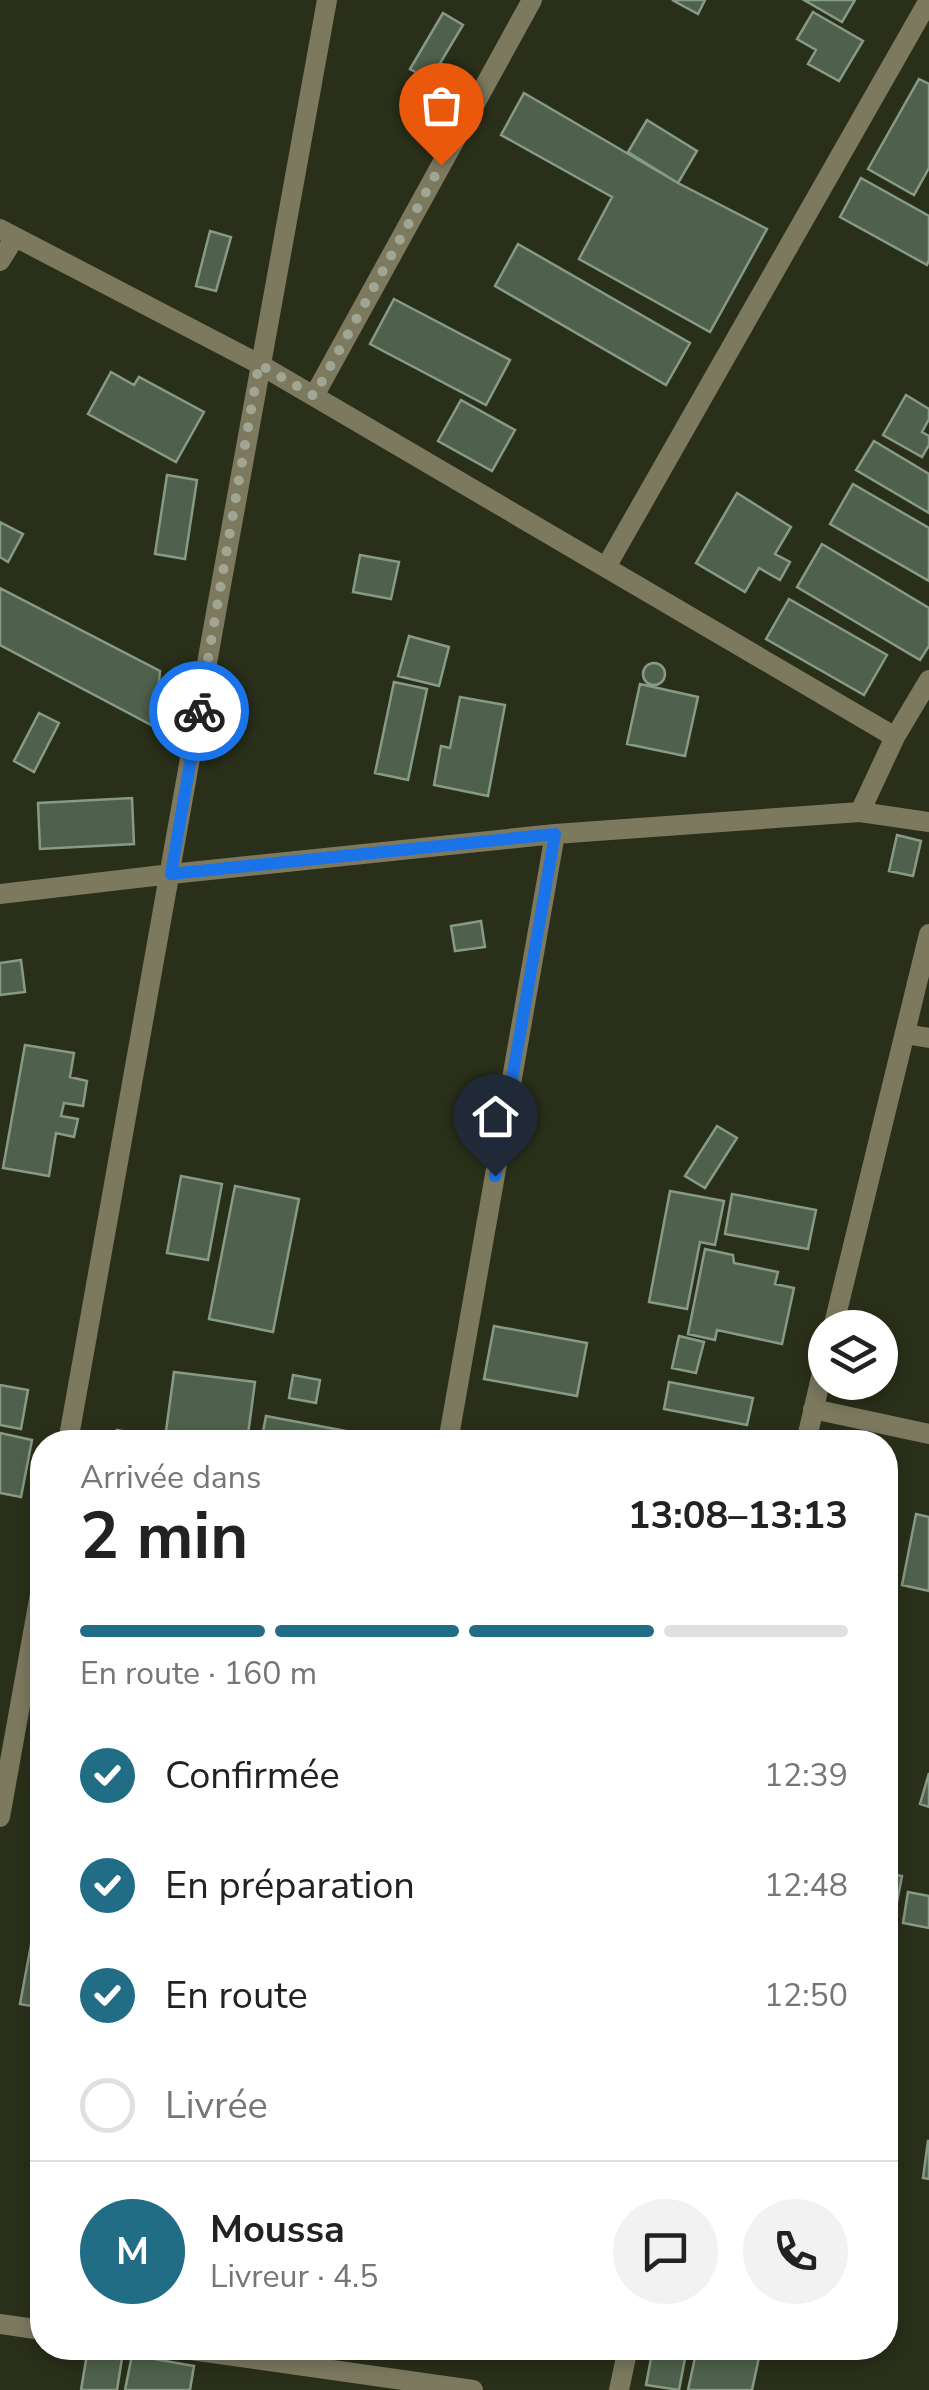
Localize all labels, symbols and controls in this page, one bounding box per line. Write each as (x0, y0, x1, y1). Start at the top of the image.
pin (399, 63, 484, 166)
icon: bag (414, 78, 469, 133)
courier (149, 661, 249, 761)
icon: bike (172, 684, 227, 739)
pin (453, 1074, 538, 1177)
icon: home (468, 1089, 523, 1144)
map controls (808, 1310, 898, 1400)
button: layers (808, 1310, 898, 1400)
text: Arrivée dans (80, 1456, 261, 1499)
text: 13:08–13:13 (628, 1490, 848, 1541)
text: 2 min (80, 1492, 248, 1581)
text: En route · 160 m (80, 1652, 317, 1695)
icon: check (80, 1748, 135, 1803)
text: Confirmée (165, 1750, 340, 1801)
text: 12:39 (764, 1754, 848, 1797)
icon: check (80, 1858, 135, 1913)
text: En préparation (165, 1860, 415, 1911)
text: 12:48 (764, 1864, 848, 1907)
icon: check (80, 1968, 135, 2023)
text: En route (165, 1970, 308, 2021)
text: 12:50 (764, 1974, 848, 2017)
text: Livrée (165, 2080, 268, 2131)
button: chat (613, 2199, 718, 2304)
button: phone (743, 2199, 848, 2304)
text: Moussa (210, 2204, 345, 2255)
text: M (116, 2226, 149, 2277)
text: Livreur · 4.5 (210, 2255, 378, 2298)

